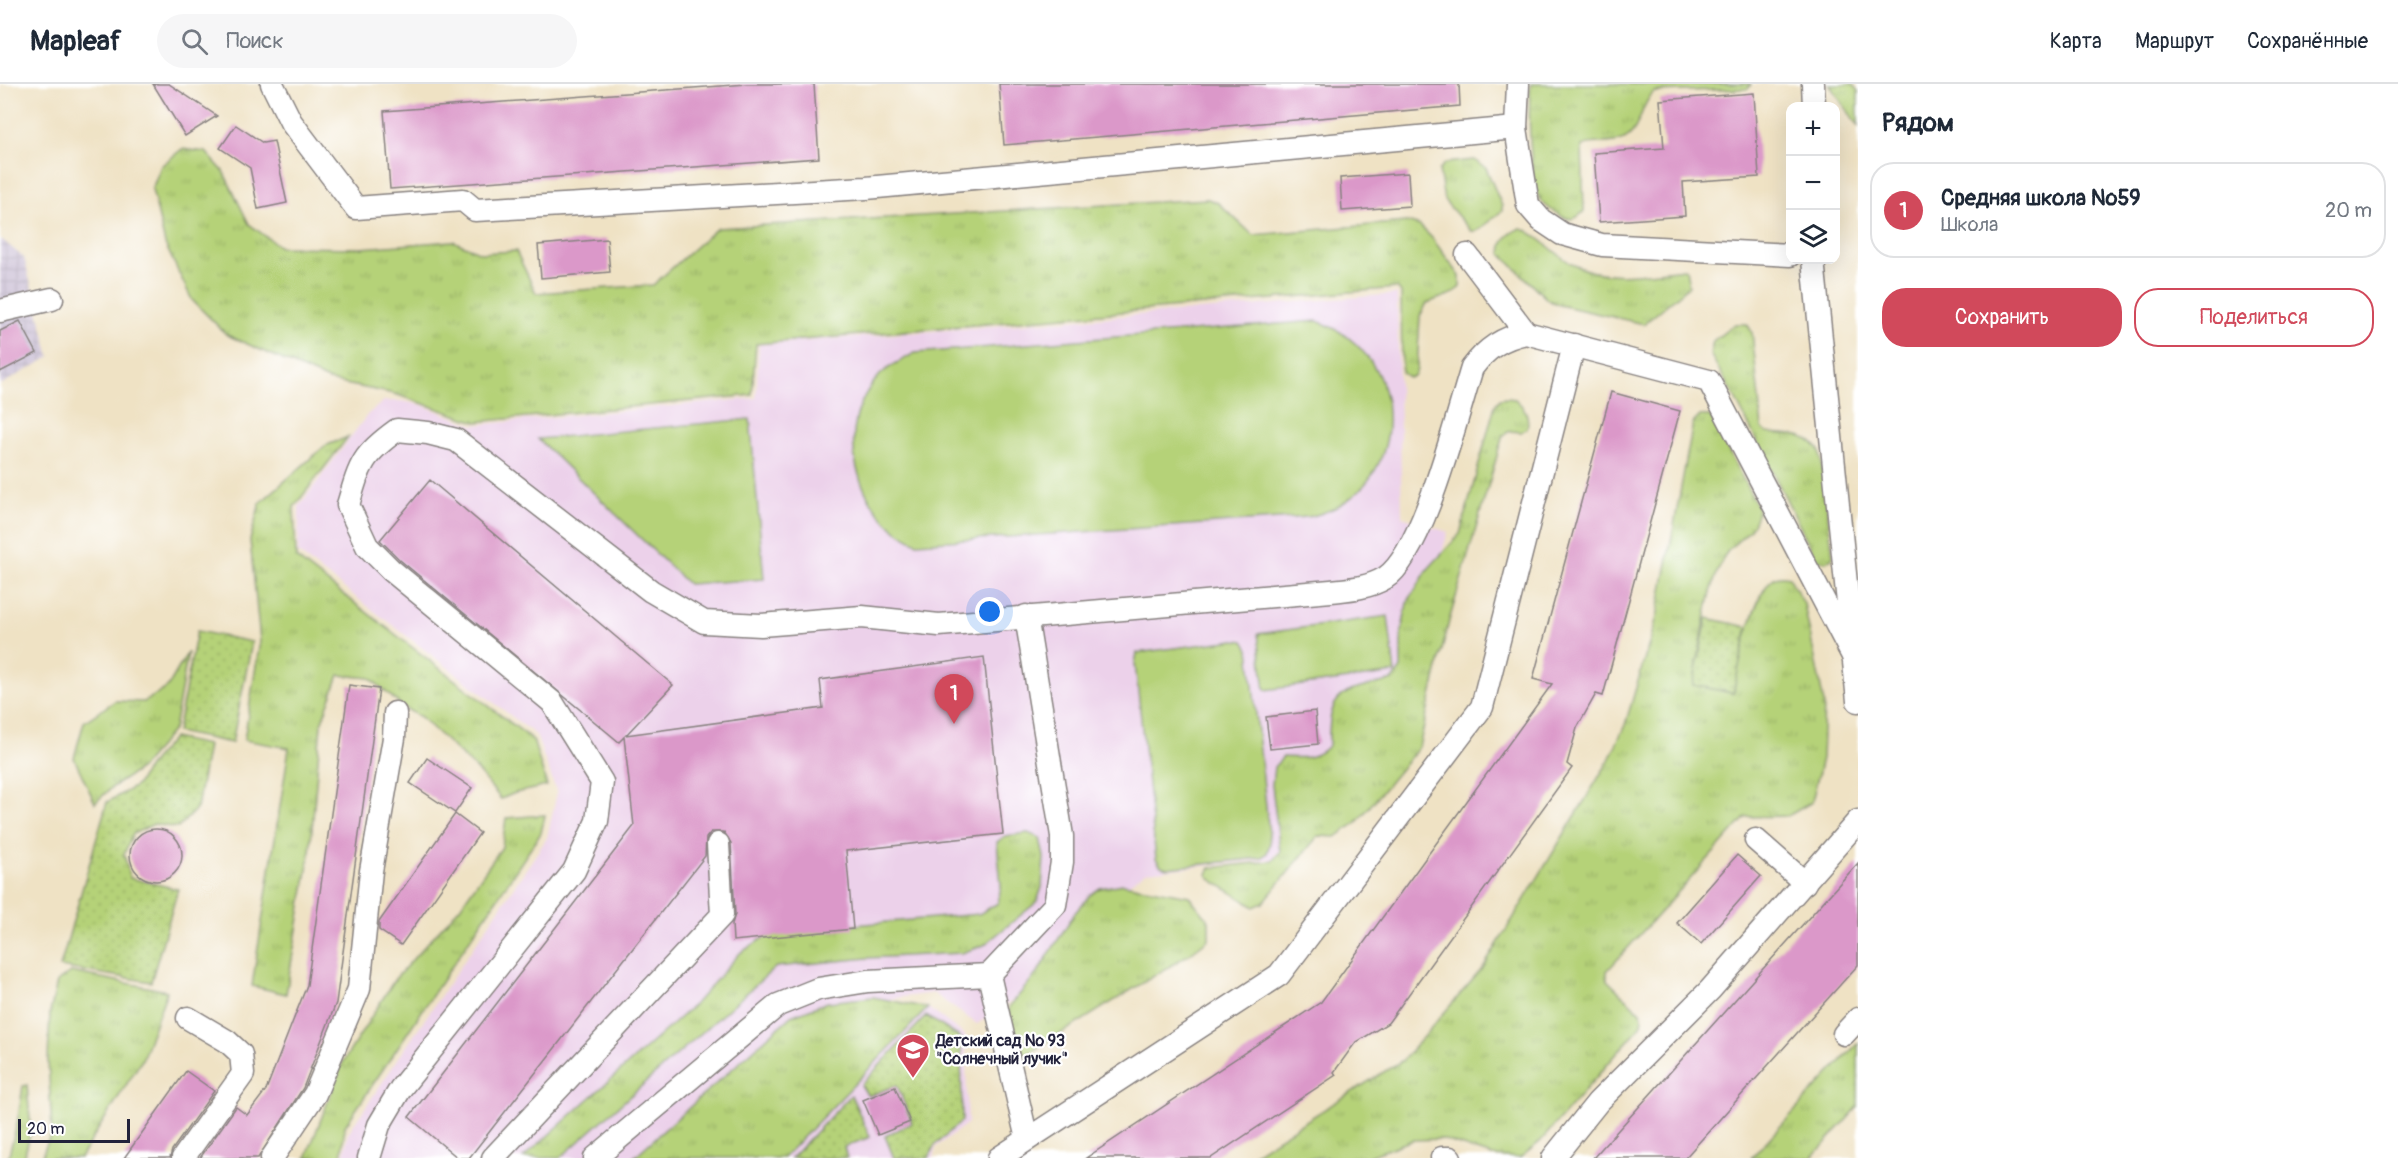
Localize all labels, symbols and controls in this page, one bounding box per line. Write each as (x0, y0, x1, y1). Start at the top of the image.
search box (157, 14, 577, 68)
text: Mapleaf (30, 24, 121, 59)
icon: search (178, 25, 211, 58)
text: Поиск (226, 27, 284, 55)
text: Карта (2050, 28, 2102, 55)
text: Маршрут (2135, 28, 2214, 55)
text: Сохранённые (2247, 28, 2368, 55)
map controls (1786, 102, 1840, 264)
button: + (1786, 102, 1840, 156)
text: Рядом (1882, 107, 1954, 139)
button: − (1786, 156, 1840, 210)
text: Средняя школа №59 (1941, 184, 2141, 212)
text: 1 (1900, 198, 1907, 223)
text: 20 m (2325, 198, 2372, 223)
button: layers (1786, 210, 1840, 264)
text: Школа (1941, 212, 1998, 237)
button: Сохранить (1882, 288, 2122, 347)
button: Поделиться (2134, 288, 2374, 347)
your location (975, 597, 1004, 626)
pin: 1 (934, 674, 974, 724)
place label: Детский сад № 93 "Солнечный лучик" (935, 1031, 1068, 1069)
school or university icon: Детский сад № 93 "Солнечный лучик" (895, 1032, 931, 1079)
scale bar (18, 1116, 130, 1144)
text: 20 m (27, 1119, 65, 1139)

